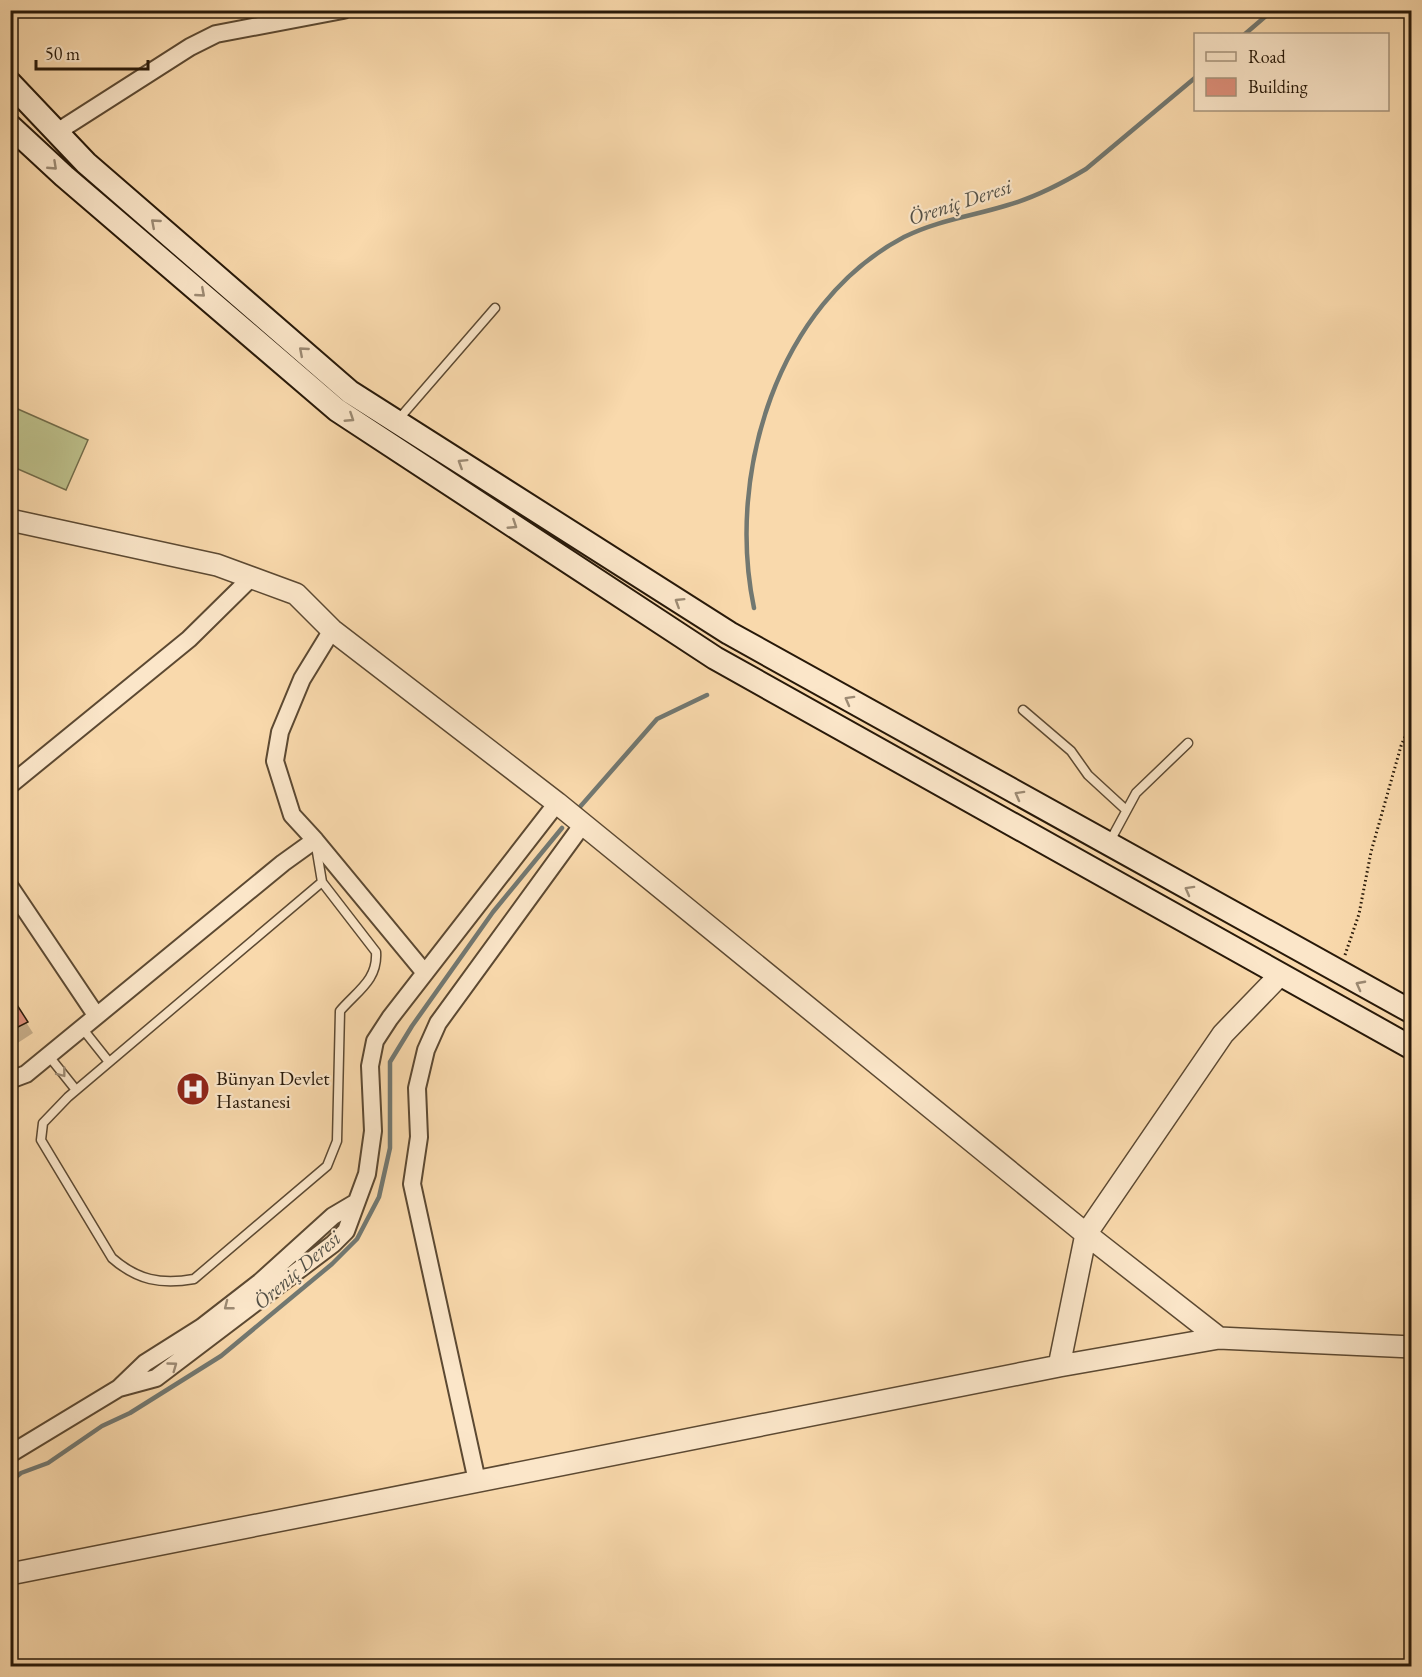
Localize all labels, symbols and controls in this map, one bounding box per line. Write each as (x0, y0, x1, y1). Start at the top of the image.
scale bar (36, 33, 148, 71)
legend (1194, 33, 1389, 111)
text: 50 m (45, 42, 80, 65)
text: Road (1248, 45, 1287, 68)
text: Building (1248, 75, 1308, 98)
one-way arrow (46, 159, 57, 170)
water label: Öreniç Deresi (905, 172, 1016, 231)
one-way arrow (151, 220, 162, 231)
one-way arrow (194, 286, 205, 297)
one-way arrow (299, 347, 310, 358)
one-way arrow (344, 411, 354, 423)
one-way arrow (458, 459, 468, 471)
one-way arrow (507, 518, 518, 529)
one-way arrow (675, 598, 686, 609)
one-way arrow (845, 696, 855, 707)
one-way arrow (1015, 791, 1025, 802)
one-way arrow (1185, 886, 1196, 897)
one-way arrow (1356, 981, 1366, 992)
place label: Bünyan Devlet Hastanesi (216, 1065, 330, 1114)
one-way arrow (54, 1066, 65, 1077)
hospital icon: Bünyan Devlet Hastanesi (175, 1071, 211, 1107)
water label: Öreniç Deresi (247, 1224, 347, 1315)
one-way arrow (224, 1299, 235, 1310)
one-way arrow (166, 1363, 177, 1374)

